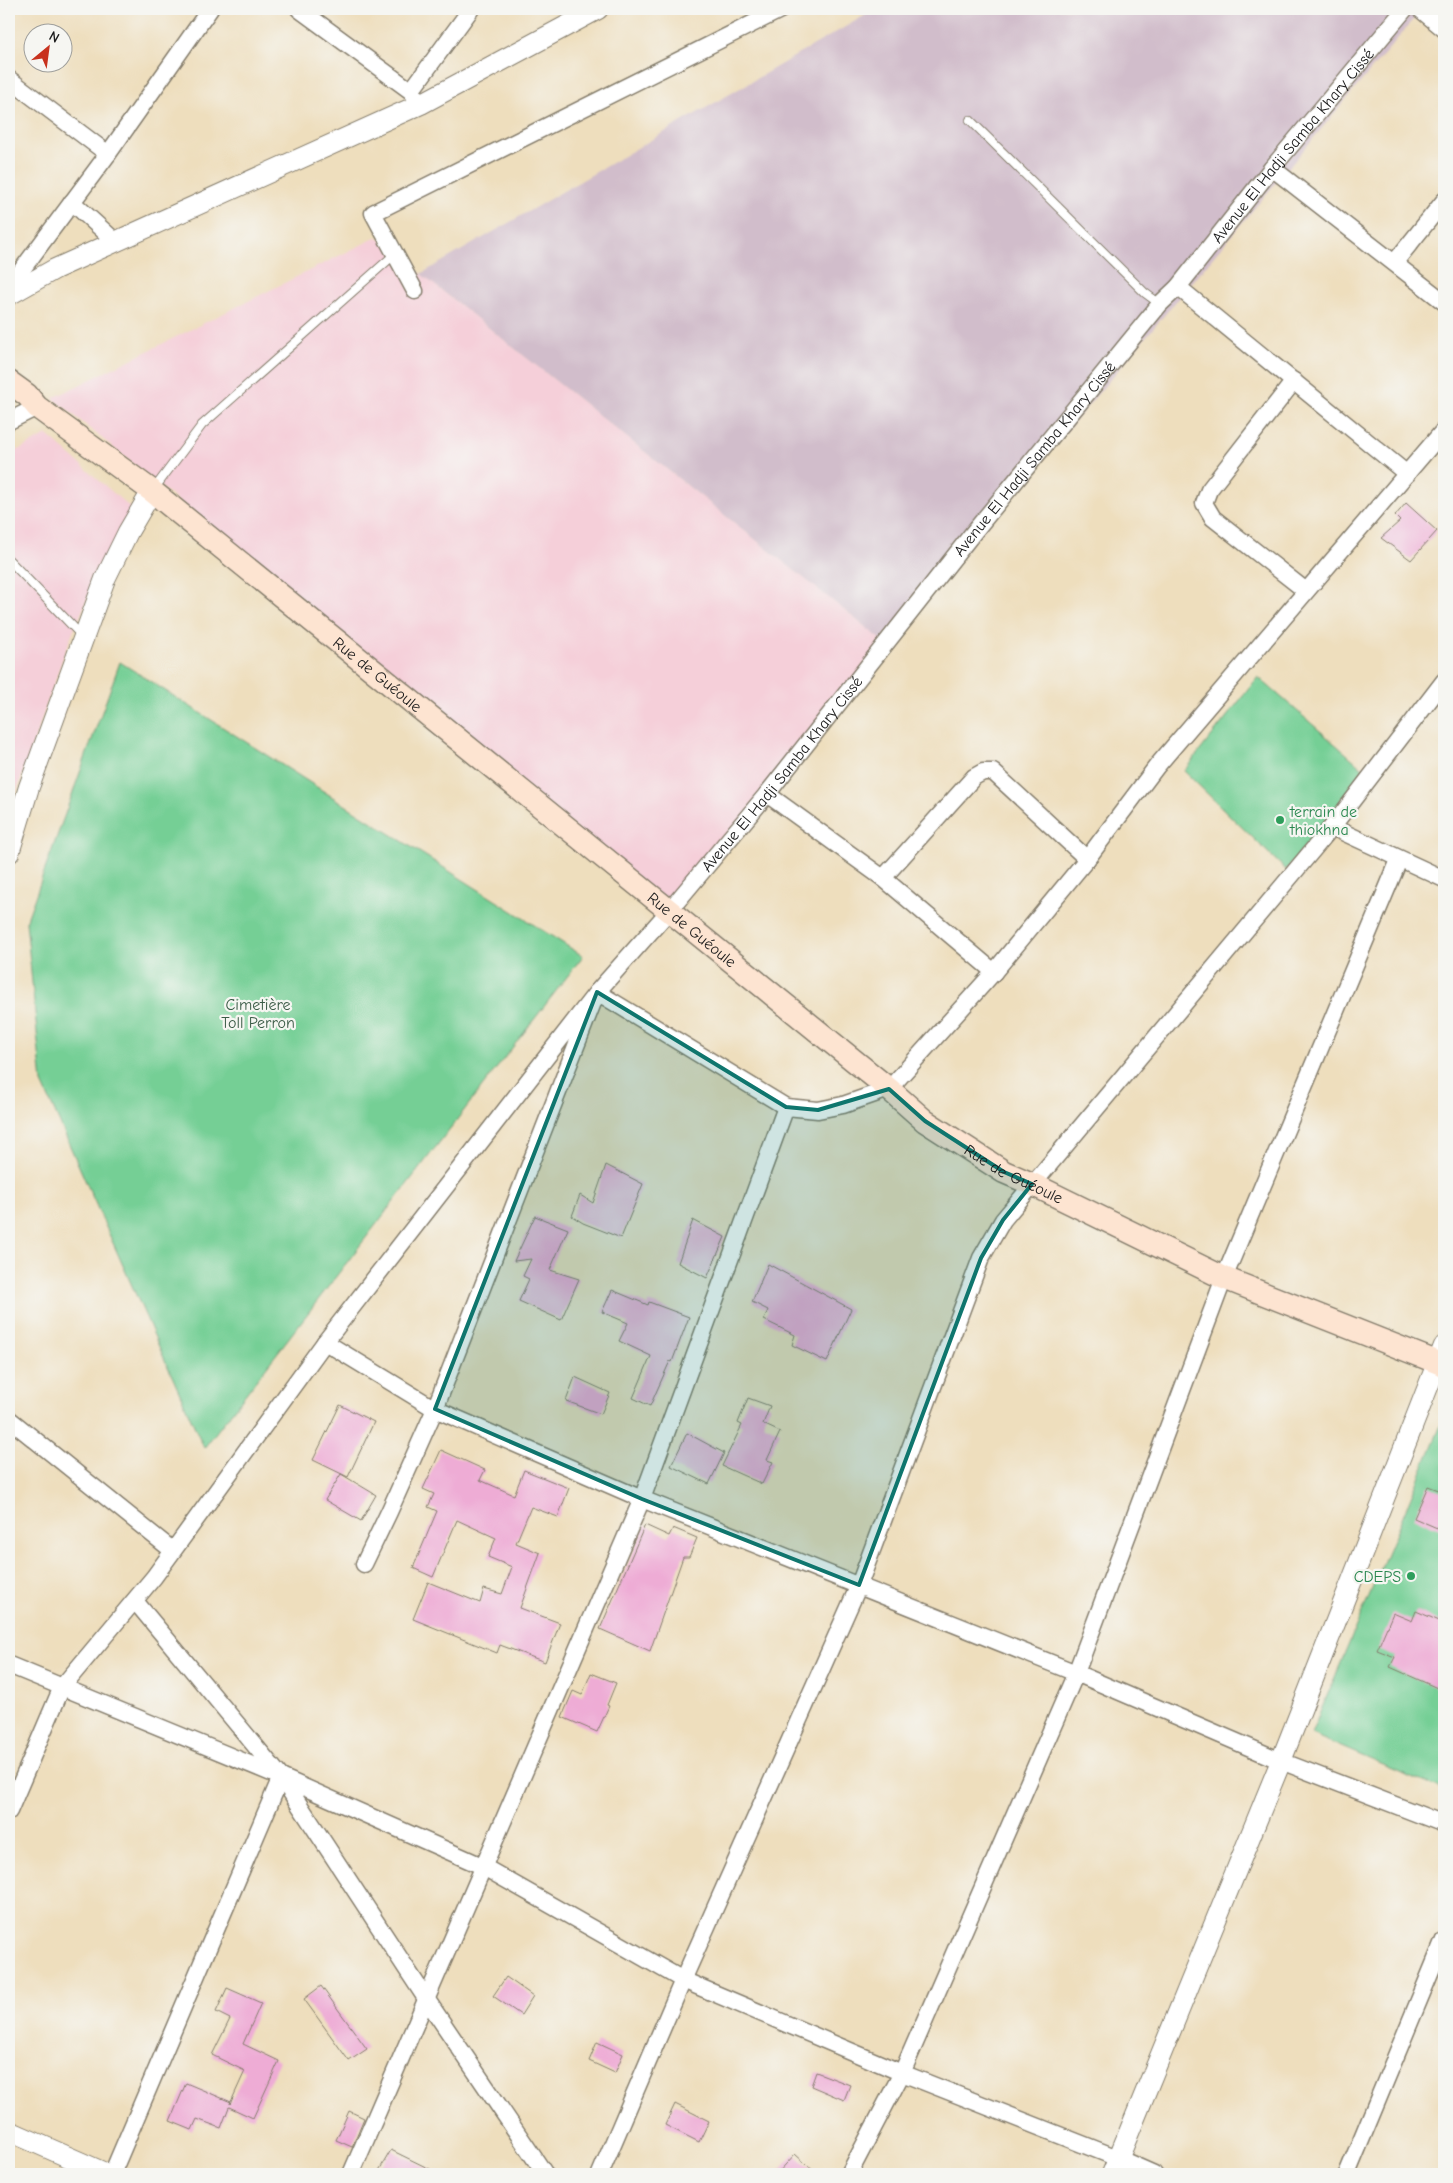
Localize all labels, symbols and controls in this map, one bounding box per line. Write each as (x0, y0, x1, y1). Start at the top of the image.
north arrow (22, 22, 72, 72)
text: N (46, 27, 62, 47)
street label: Avenue El Hadji Samba Khary Cissé (1208, 45, 1378, 247)
street label: Avenue El Hadji Samba Khary Cissé (950, 358, 1119, 560)
street label: Rue de Guéoule (329, 634, 425, 716)
street label: Avenue El Hadji Samba Khary Cissé (698, 673, 866, 876)
place label: terrain de thiokhna (1289, 803, 1357, 839)
marker: terrain de thiokhna (1274, 814, 1286, 826)
street label: Rue de Guéoule (644, 889, 740, 971)
park label: Cimetière Toll Perron (221, 996, 295, 1032)
street label: Rue de Guéoule (961, 1141, 1066, 1208)
place label: CDEPS (1354, 1568, 1401, 1586)
marker: CDEPS (1405, 1570, 1417, 1582)

